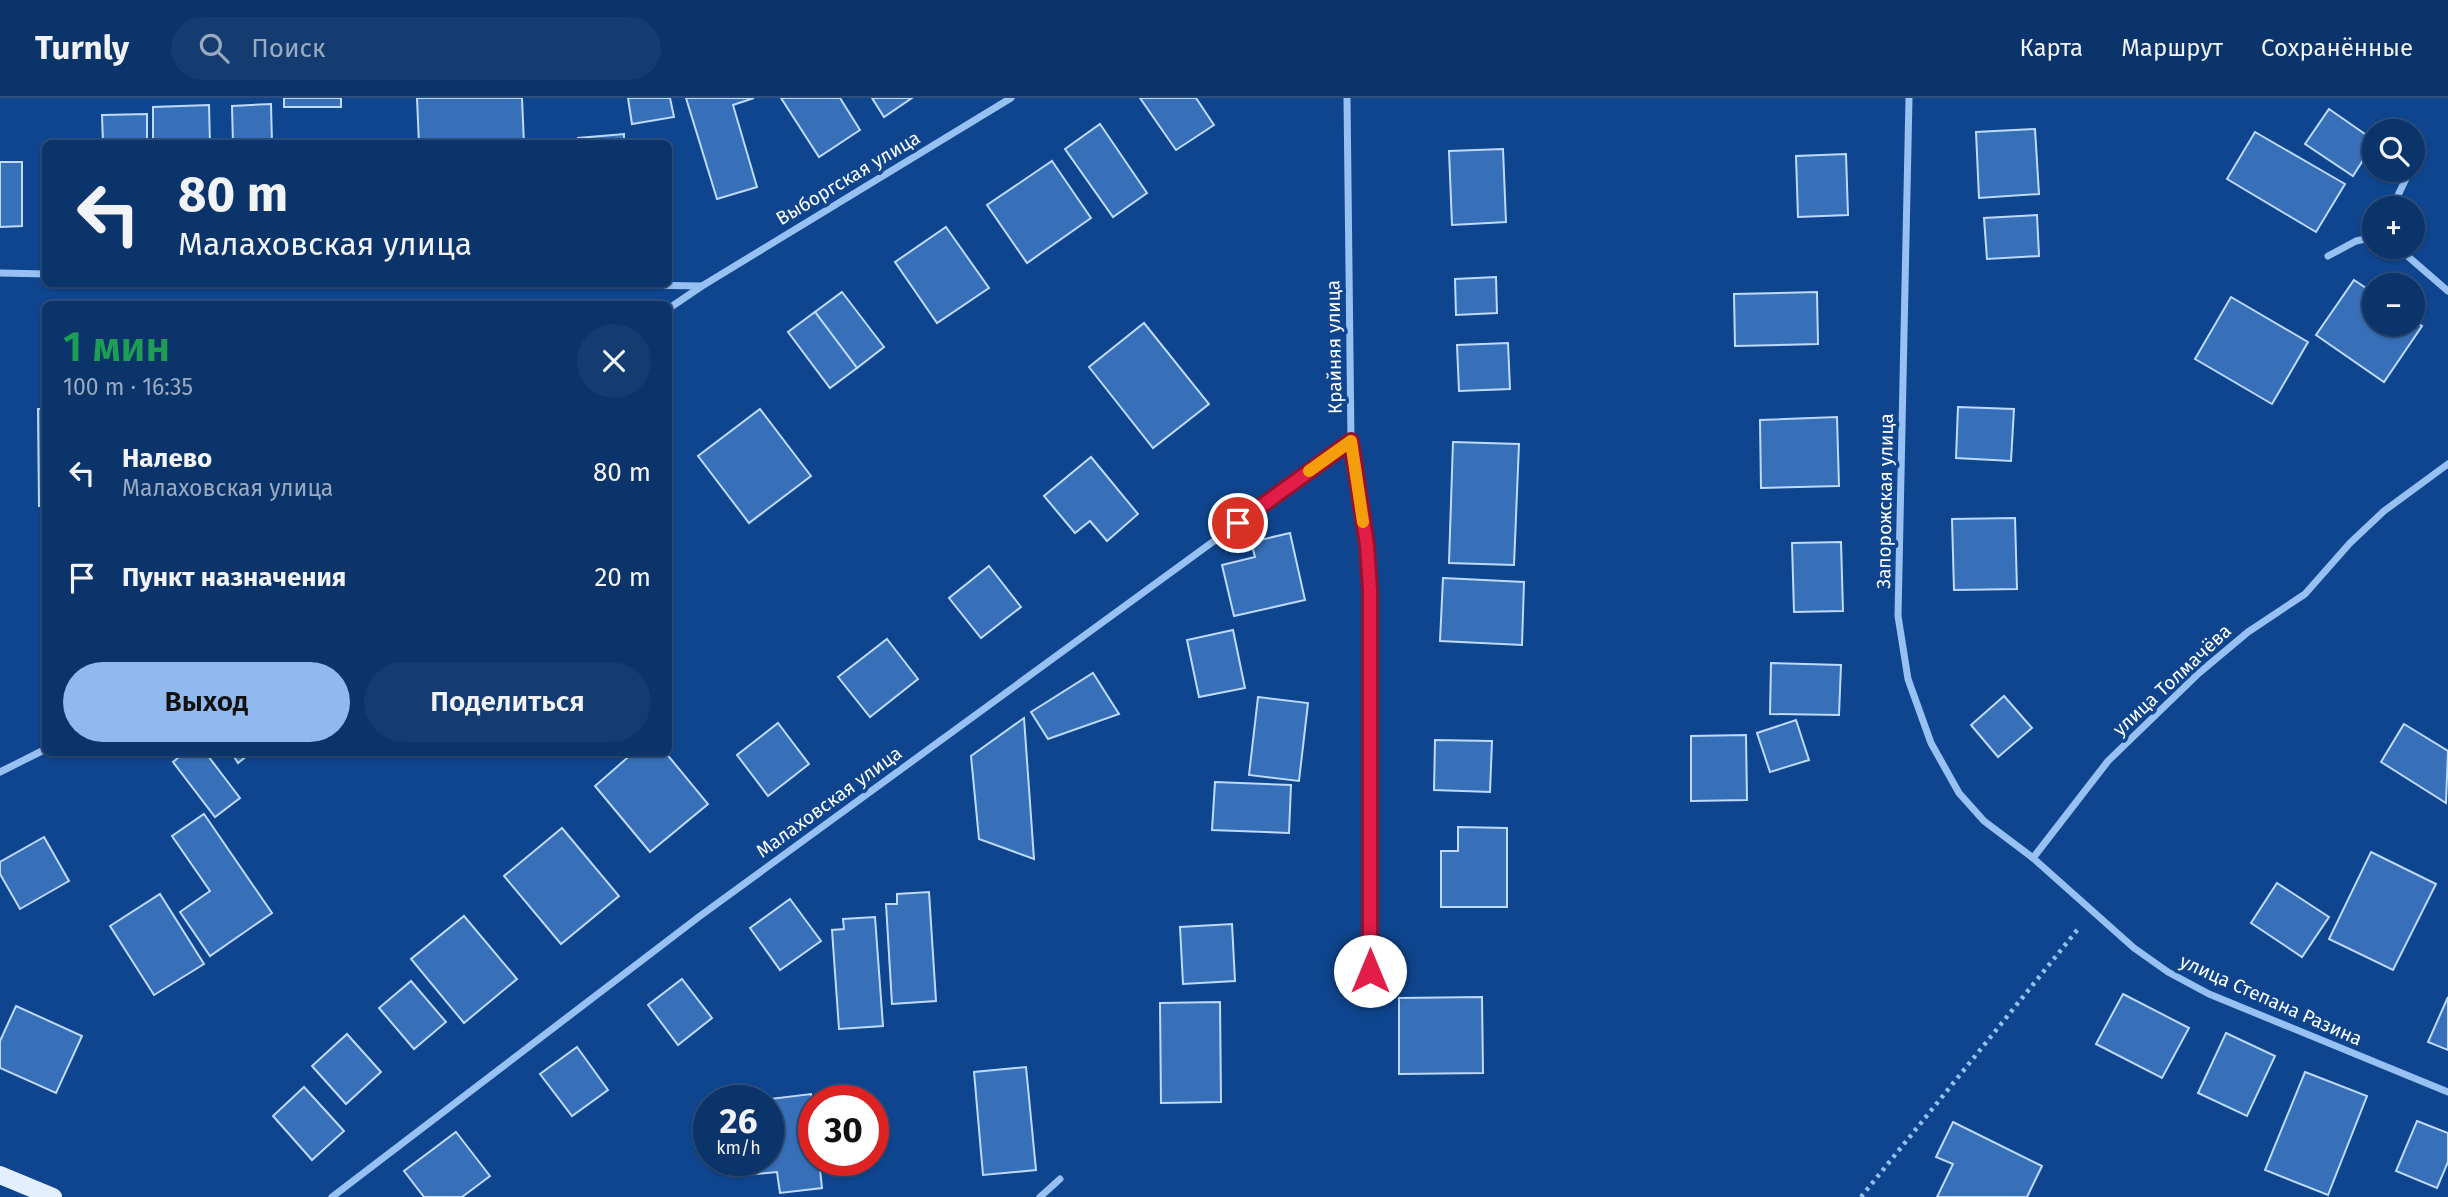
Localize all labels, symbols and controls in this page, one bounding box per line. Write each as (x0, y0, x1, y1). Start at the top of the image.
search box (171, 17, 661, 80)
text: Turnly (35, 28, 129, 68)
icon: search (195, 29, 233, 67)
text: Поиск (251, 33, 325, 64)
text: Карта (2020, 34, 2083, 62)
text: Маршрут (2121, 34, 2223, 62)
text: Сохранённые (2261, 34, 2413, 62)
map controls (2362, 119, 2425, 336)
button: search (2362, 119, 2425, 182)
street label: Выборгская улица (772, 126, 924, 230)
text: 80 m (178, 165, 288, 224)
icon: left (63, 168, 154, 259)
button: + (2362, 196, 2425, 259)
text: Малаховская улица (178, 225, 472, 263)
button: − (2362, 273, 2425, 336)
street label: Крайняя улица (1321, 280, 1347, 414)
text: 1 мин (63, 322, 170, 372)
button: close (577, 324, 651, 398)
text: 100 m · 16:35 (63, 373, 193, 401)
street label: Запорожская улица (1872, 413, 1898, 589)
text: Налево (122, 443, 212, 474)
icon: left (63, 454, 101, 492)
text: 80 m (593, 457, 651, 488)
text: Малаховская улица (122, 474, 333, 502)
pin (1208, 493, 1268, 553)
icon: arrive (1219, 504, 1257, 542)
icon: arrive (63, 559, 101, 597)
text: Пункт назначения (122, 562, 346, 593)
text: 20 m (594, 562, 651, 593)
street label: улица Толмачёва (2108, 619, 2236, 741)
button: Выход (63, 662, 350, 742)
button: Поделиться (364, 662, 651, 742)
street label: Малаховская улица (752, 741, 906, 863)
position arrow (1333, 934, 1407, 1008)
street label: улица Степана Разина (2176, 949, 2366, 1051)
speed limit sign: 30 (798, 1085, 889, 1176)
text: 26 (720, 1100, 757, 1142)
text: km/h (716, 1137, 761, 1159)

